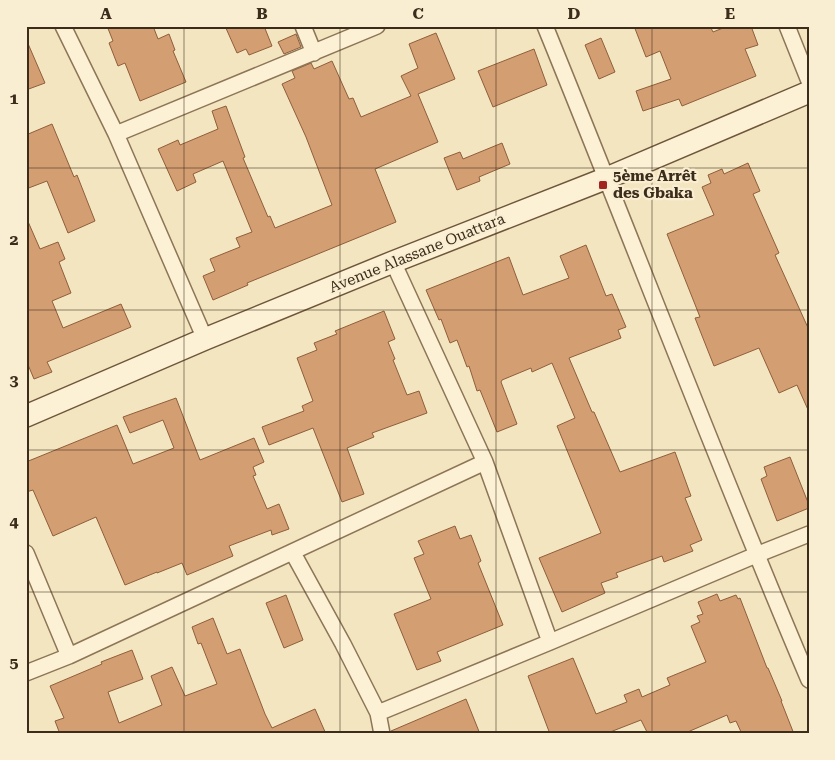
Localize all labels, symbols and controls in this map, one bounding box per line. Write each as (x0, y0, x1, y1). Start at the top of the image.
text: A (100, 4, 112, 23)
text: B (256, 4, 268, 23)
text: C (412, 4, 424, 23)
text: D (568, 4, 581, 23)
text: E (725, 4, 735, 23)
text: 1 (10, 89, 19, 108)
place label: 5ème Arrêt des Gbaka (613, 167, 697, 202)
marker: 5ème Arrêt des Gbaka (597, 179, 609, 191)
street label: Avenue Alassane Ouattara (327, 209, 507, 297)
text: 2 (10, 230, 19, 249)
text: 3 (10, 371, 19, 390)
text: 4 (10, 512, 19, 531)
text: 5 (10, 653, 19, 672)

